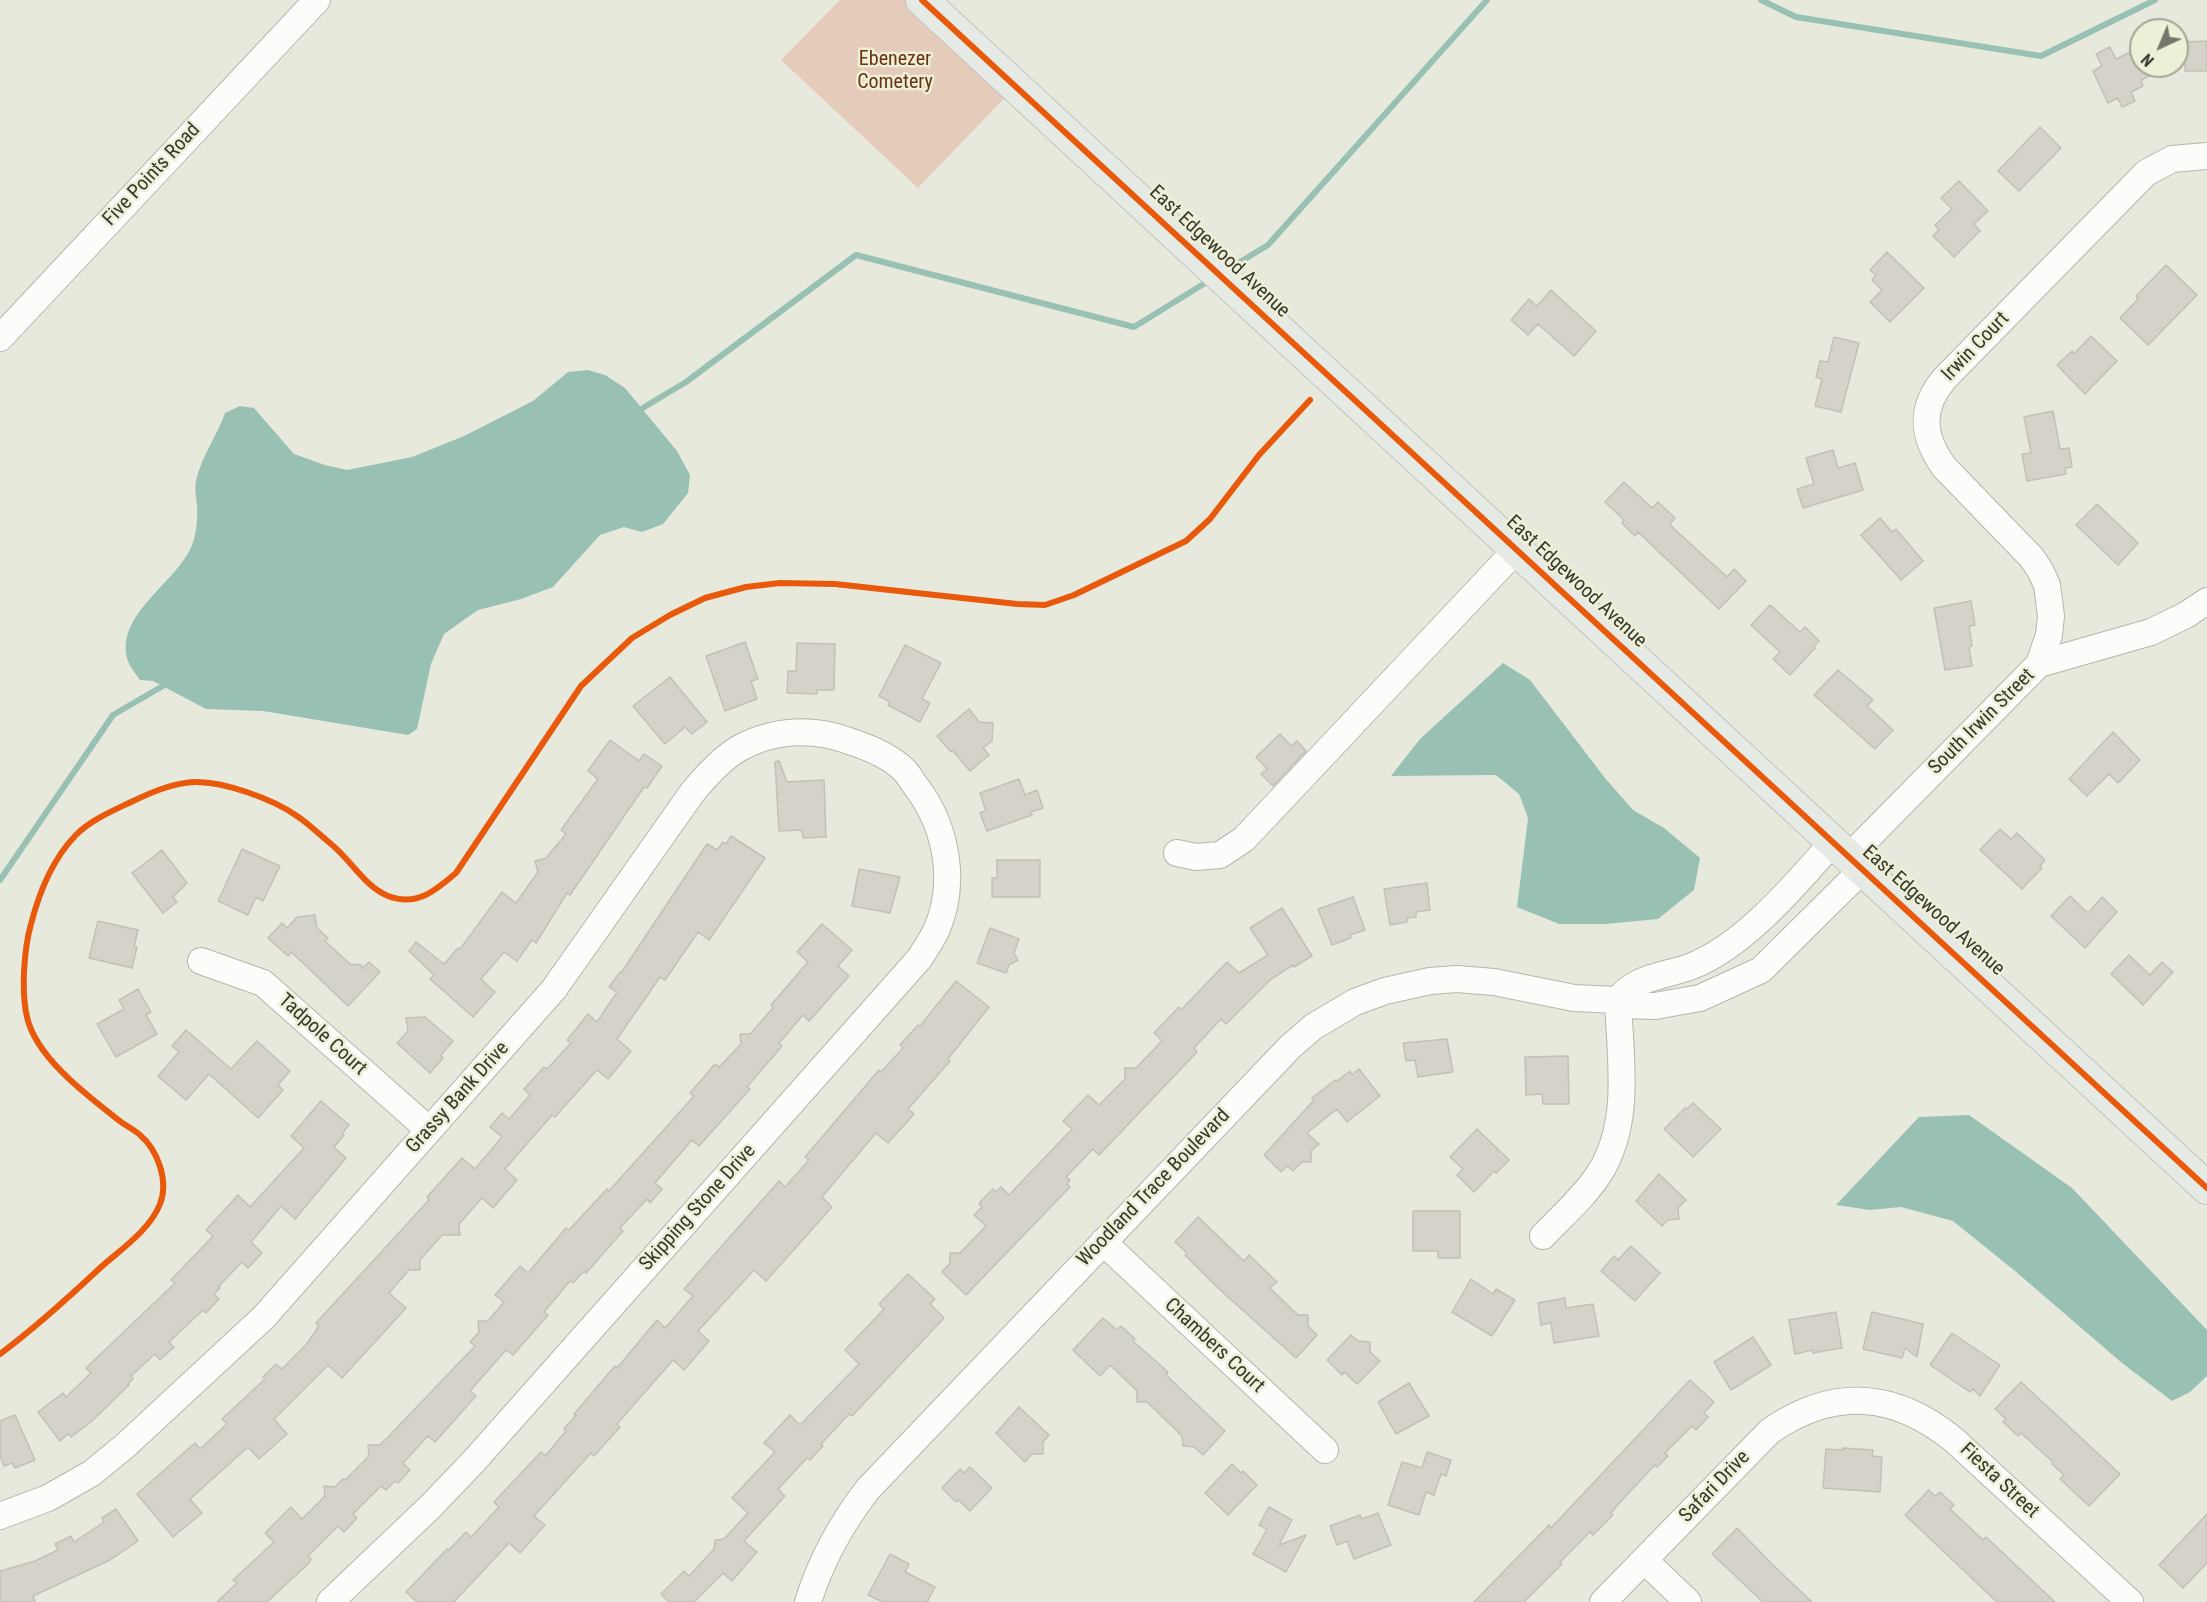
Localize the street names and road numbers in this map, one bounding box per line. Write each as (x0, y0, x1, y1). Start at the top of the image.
street label: Five Points Road (98, 119, 206, 231)
street label: East Edgewood Avenue (1144, 181, 1294, 323)
street label: Irwin Court (1937, 307, 2015, 387)
street label: East Edgewood Avenue (1501, 511, 1651, 653)
street label: South Irwin Street (1924, 664, 2040, 780)
street label: East Edgewood Avenue (1857, 841, 2009, 981)
street label: Tadpole Court (273, 989, 371, 1081)
street label: Grassy Bank Drive (402, 1037, 514, 1159)
street label: Woodland Trace Boulevard (1073, 1104, 1235, 1272)
street label: Skipping Stone Drive (635, 1140, 761, 1276)
street label: Chambers Court (1159, 1293, 1269, 1399)
street label: Fiesta Street (1954, 1438, 2044, 1524)
street label: Safari Drive (1675, 1446, 1755, 1528)

